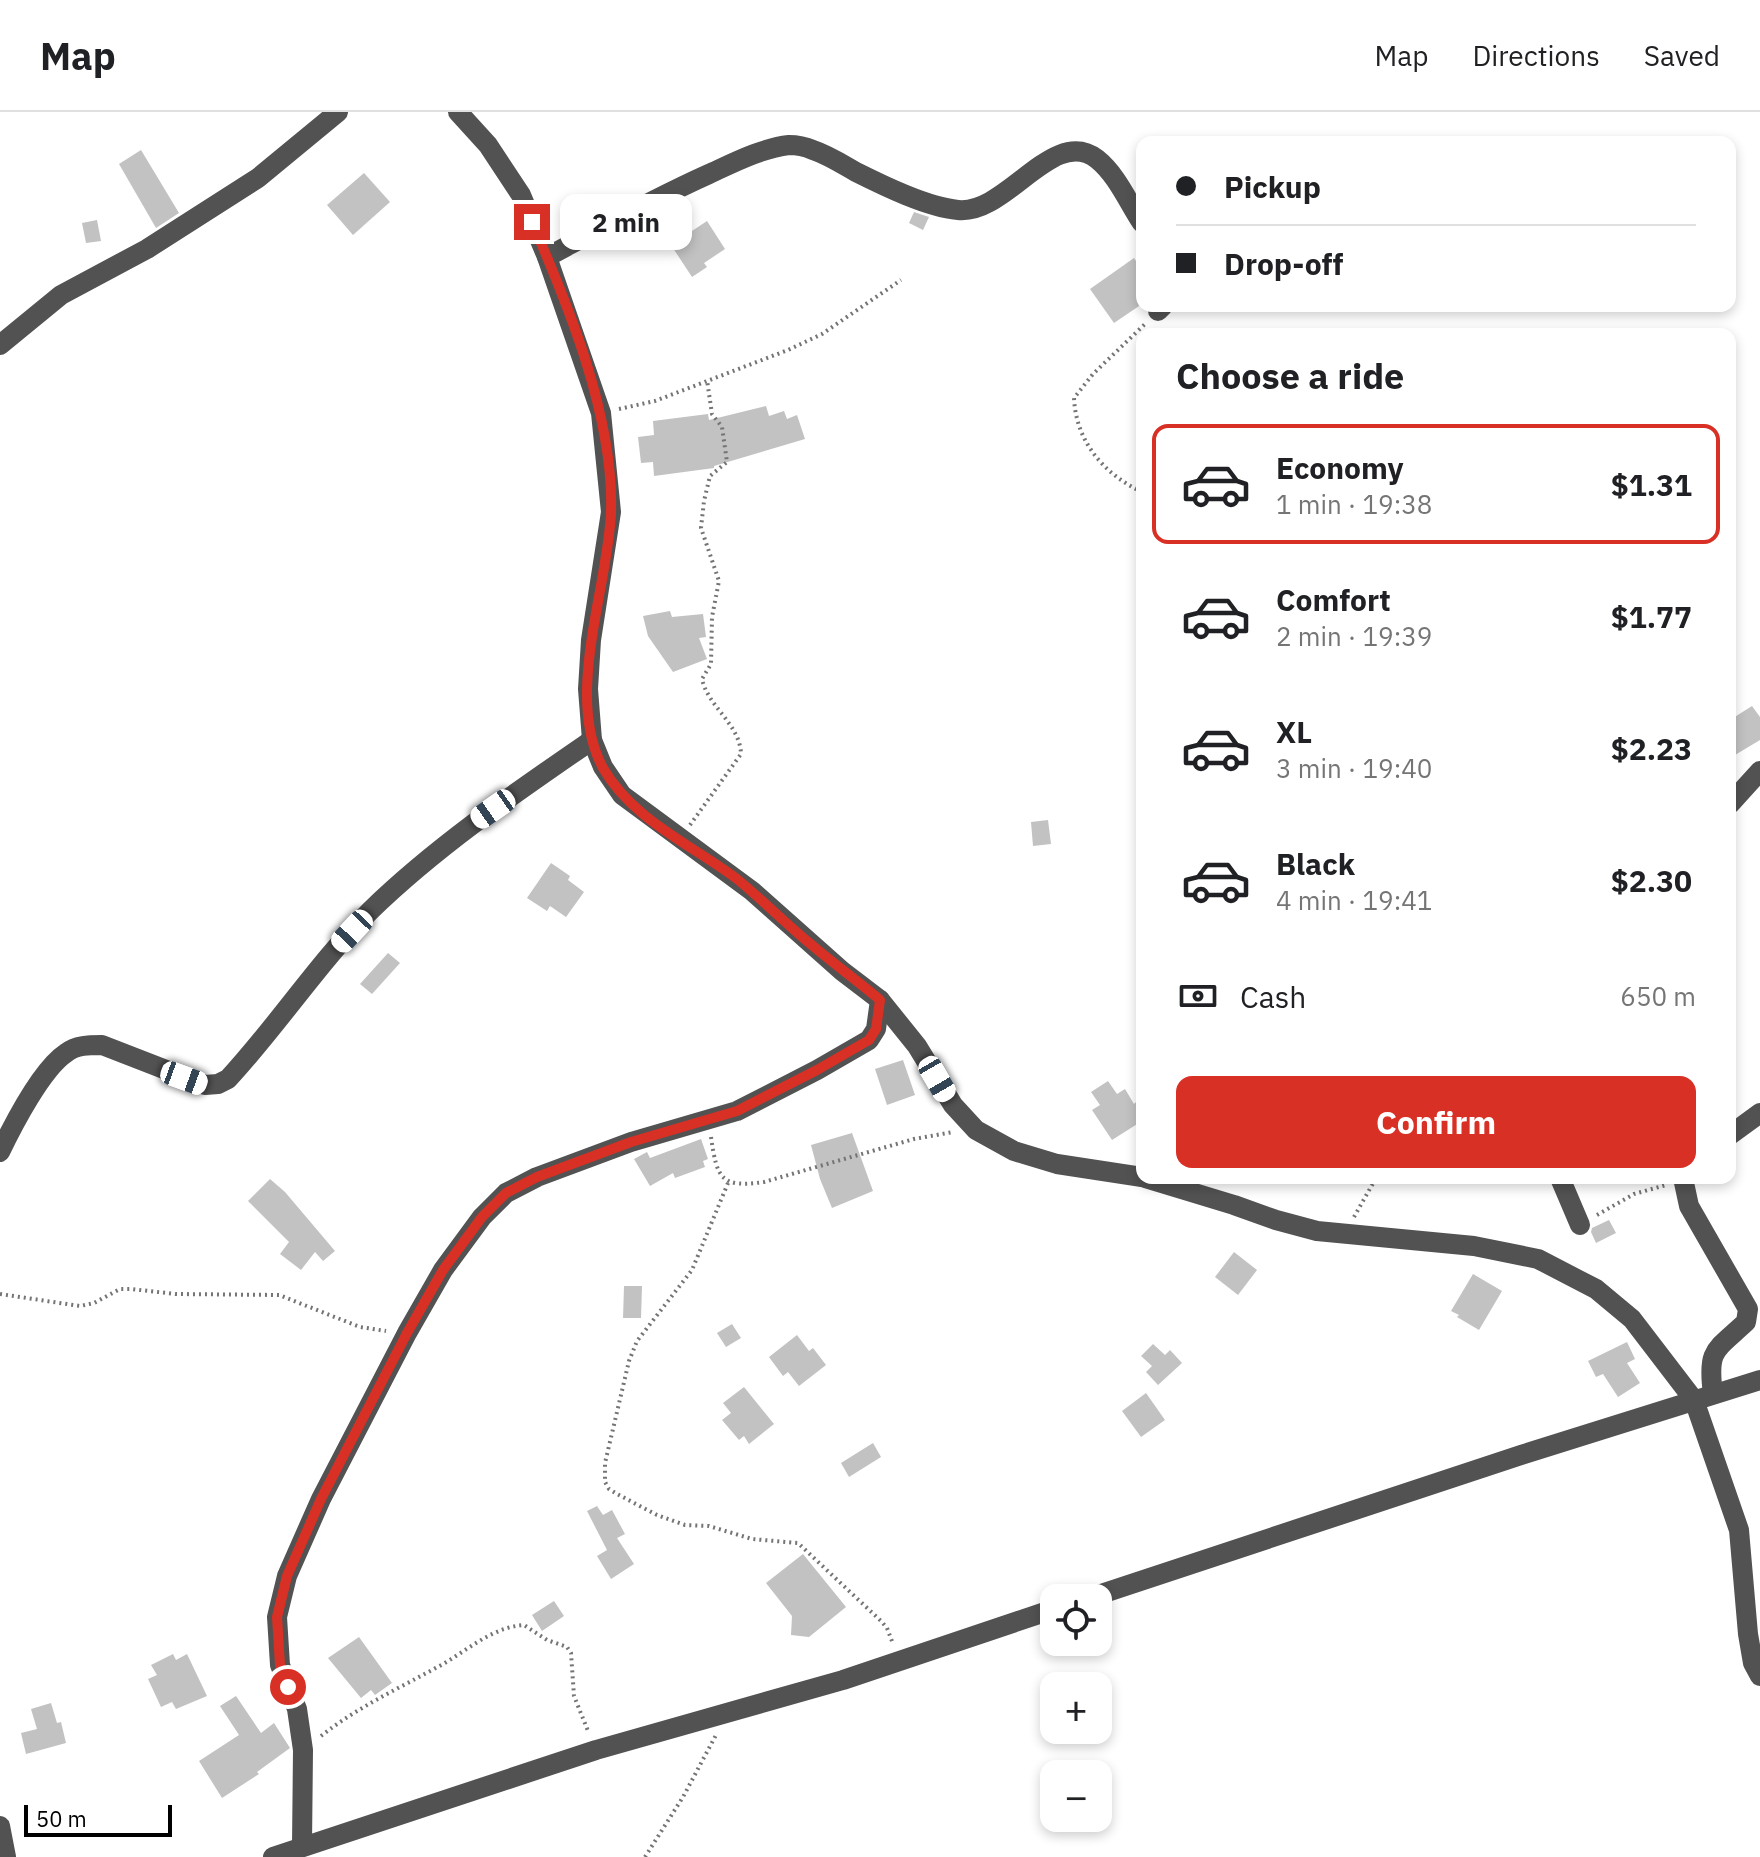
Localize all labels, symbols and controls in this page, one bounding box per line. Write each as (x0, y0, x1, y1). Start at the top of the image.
text: Map (40, 31, 116, 80)
text: Map (1374, 37, 1428, 74)
text: Directions (1472, 37, 1600, 74)
text: Saved (1644, 37, 1720, 74)
text: Pickup (1224, 167, 1321, 206)
callout: 2 min (560, 194, 692, 250)
route end (514, 204, 550, 240)
text: 2 min (592, 205, 660, 239)
text: Drop-off (1224, 244, 1343, 283)
text: Choose a ride (1176, 352, 1404, 399)
icon: car (1180, 448, 1252, 520)
text: Economy (1276, 448, 1404, 487)
text: $1.31 (1611, 465, 1692, 504)
text: 1 min · 19:38 (1276, 487, 1432, 521)
icon: car (1180, 580, 1252, 652)
text: Comfort (1276, 580, 1391, 619)
text: $1.77 (1611, 597, 1692, 636)
text: 2 min · 19:39 (1276, 619, 1432, 653)
icon: car (1180, 712, 1252, 784)
text: XL (1276, 712, 1312, 751)
text: $2.23 (1611, 729, 1692, 768)
text: 3 min · 19:40 (1276, 751, 1432, 785)
car (466, 785, 520, 833)
icon: car (1180, 844, 1252, 916)
text: Black (1276, 844, 1355, 883)
text: $2.30 (1611, 861, 1692, 900)
text: 4 min · 19:41 (1276, 883, 1432, 917)
car (327, 905, 377, 957)
icon: cash (1176, 974, 1220, 1018)
text: Cash (1240, 977, 1306, 1016)
text: 650 m (1620, 979, 1696, 1013)
car (915, 1052, 959, 1106)
car (157, 1059, 211, 1097)
button: Confirm (1176, 1076, 1696, 1168)
map controls (1040, 1584, 1112, 1832)
button: locate (1040, 1584, 1112, 1656)
route start (270, 1669, 306, 1705)
button: + (1040, 1672, 1112, 1744)
button: − (1040, 1760, 1112, 1832)
scale bar (24, 1801, 172, 1837)
text: 50 m (36, 1804, 87, 1833)

